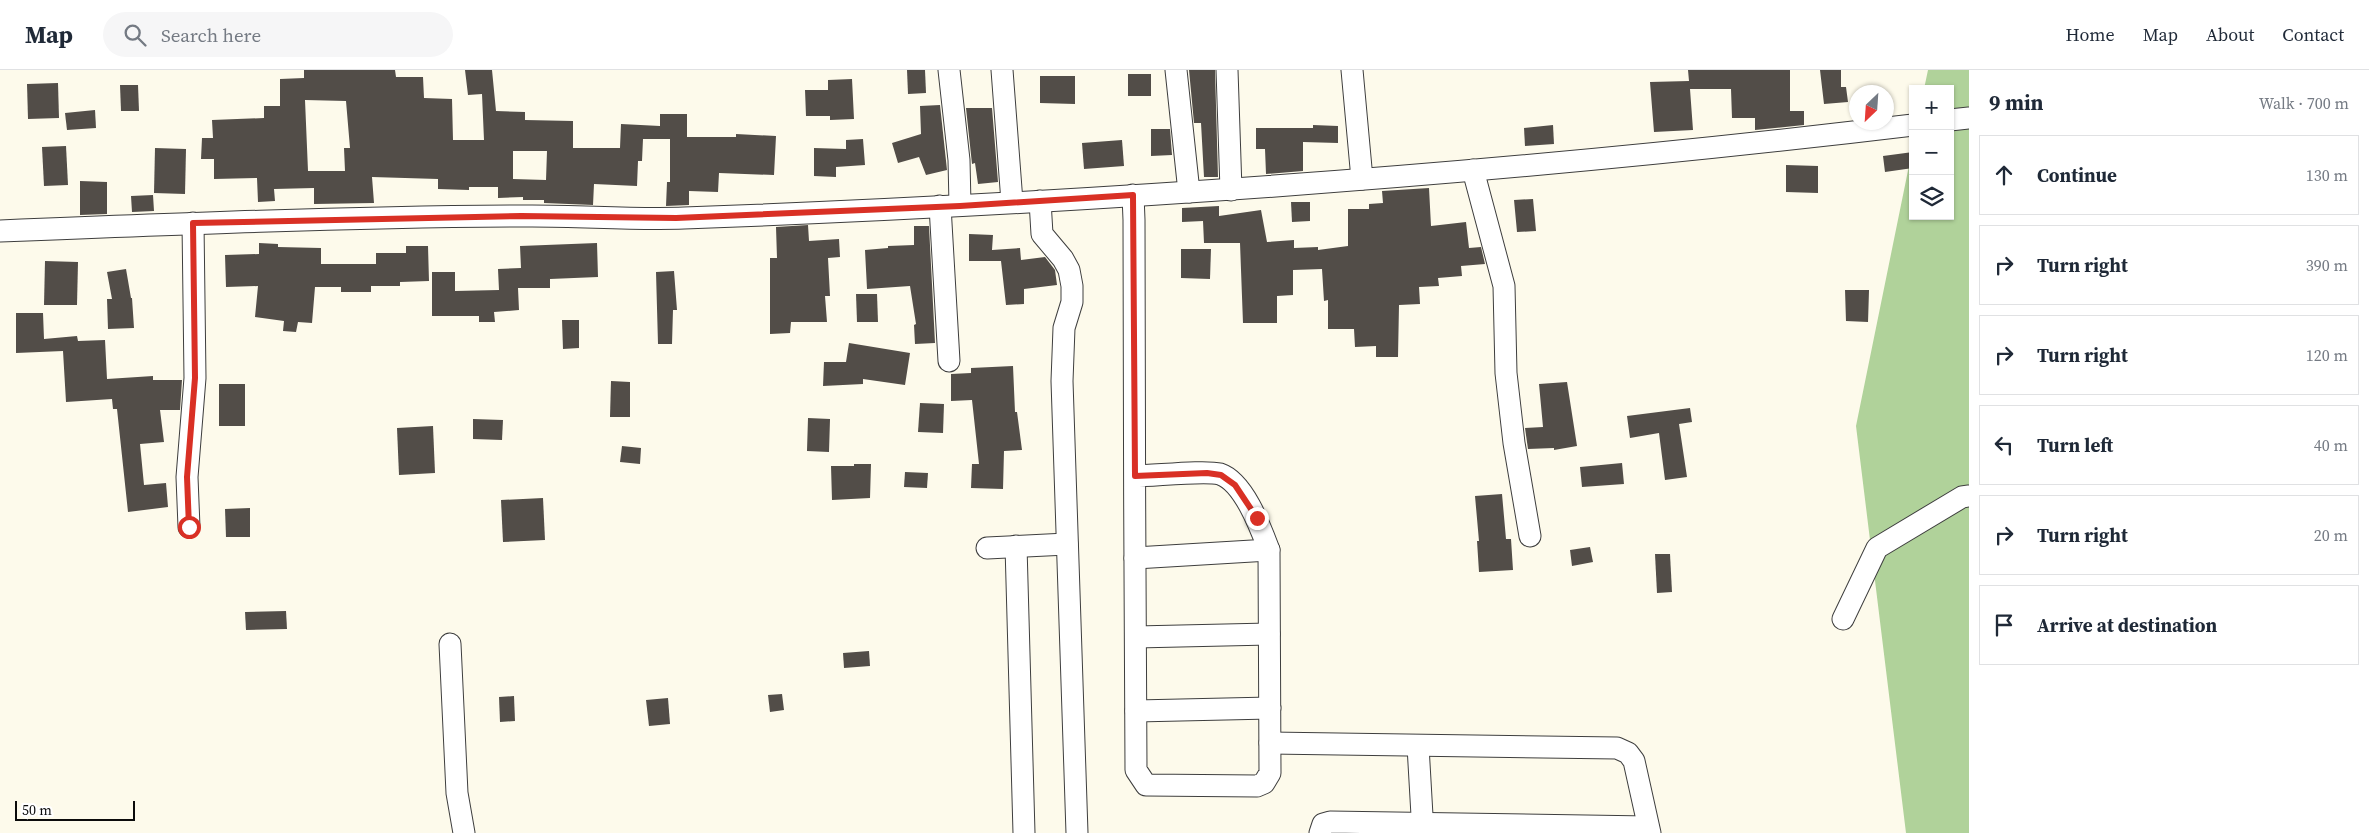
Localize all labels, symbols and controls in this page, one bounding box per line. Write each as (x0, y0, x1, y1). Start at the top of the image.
search box (103, 12, 453, 57)
text: Map (25, 18, 73, 51)
icon: search (121, 21, 149, 49)
text: Search here (161, 22, 261, 48)
text: Home (2066, 22, 2115, 47)
text: Map (2143, 22, 2178, 47)
text: About (2206, 22, 2254, 47)
text: Contact (2282, 22, 2344, 47)
north arrow (1849, 85, 1894, 130)
map controls (1909, 85, 1954, 220)
button: + (1909, 85, 1954, 130)
text: 9 min (1989, 88, 2044, 117)
text: Walk · 700 m (2259, 92, 2349, 114)
button: − (1909, 130, 1954, 175)
icon: ahead (1990, 161, 2018, 189)
text: Continue (2037, 162, 2117, 188)
text: 130 m (2306, 164, 2348, 186)
button: layers (1909, 175, 1954, 220)
icon: right (1990, 251, 2018, 279)
text: Turn right (2037, 252, 2128, 278)
text: 390 m (2306, 254, 2348, 276)
icon: right (1990, 341, 2018, 369)
text: Turn right (2037, 342, 2128, 368)
text: 120 m (2306, 344, 2348, 366)
icon: left (1990, 431, 2018, 459)
text: Turn left (2037, 432, 2113, 458)
text: 40 m (2314, 434, 2348, 456)
route end (1246, 507, 1269, 530)
route start (178, 516, 201, 539)
icon: right (1990, 521, 2018, 549)
text: Turn right (2037, 522, 2128, 548)
text: 20 m (2314, 524, 2348, 546)
icon: arrive (1990, 611, 2018, 639)
text: Arrive at destination (2037, 612, 2217, 638)
scale bar (15, 798, 135, 821)
text: 50 m (22, 800, 52, 820)

